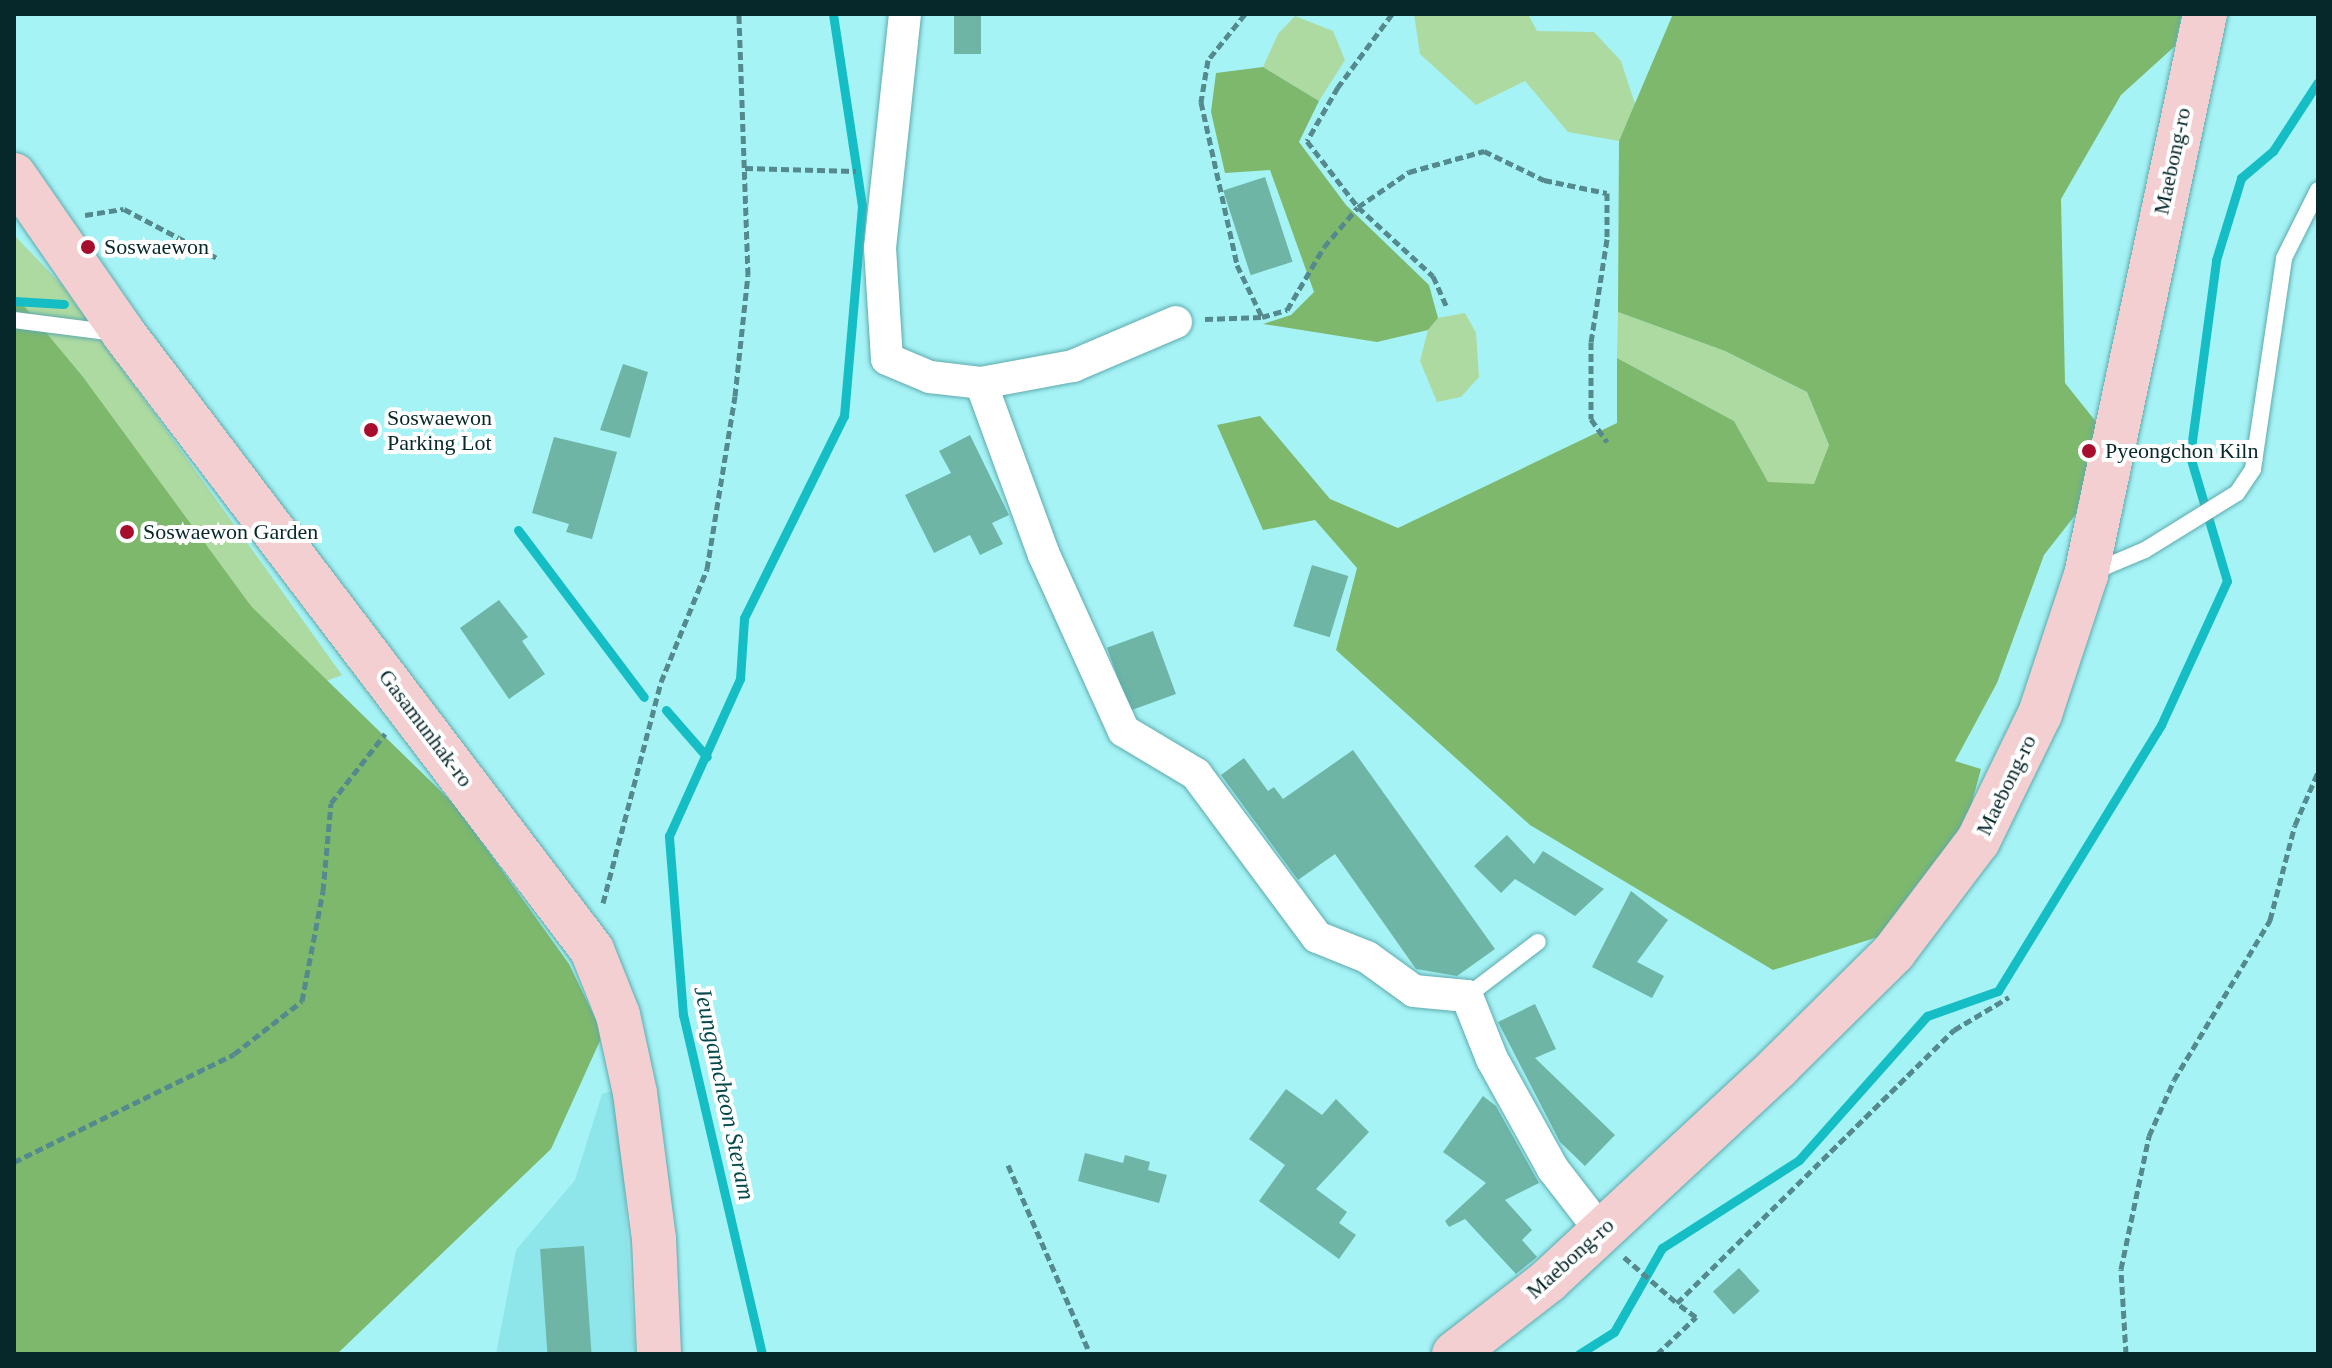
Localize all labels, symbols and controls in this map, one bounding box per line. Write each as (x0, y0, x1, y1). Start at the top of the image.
street label: Maebong-ro (2148, 105, 2196, 217)
place label: Soswaewon (104, 234, 209, 260)
marker: Soswaewon (79, 238, 97, 256)
place label: Soswaewon Parking Lot (387, 404, 492, 456)
marker: Soswaewon Parking Lot (362, 421, 380, 439)
place label: Pyeongchon Kiln (2105, 438, 2258, 464)
marker: Pyeongchon Kiln (2080, 442, 2098, 460)
place label: Soswaewon Garden (143, 519, 318, 545)
marker: Soswaewon Garden (118, 523, 136, 541)
street label: Gasamunhak-ro (373, 664, 479, 792)
street label: Maebong-ro (1970, 730, 2042, 840)
water label: Jeungamcheon Steram (687, 983, 761, 1203)
street label: Maebong-ro (1521, 1212, 1619, 1304)

